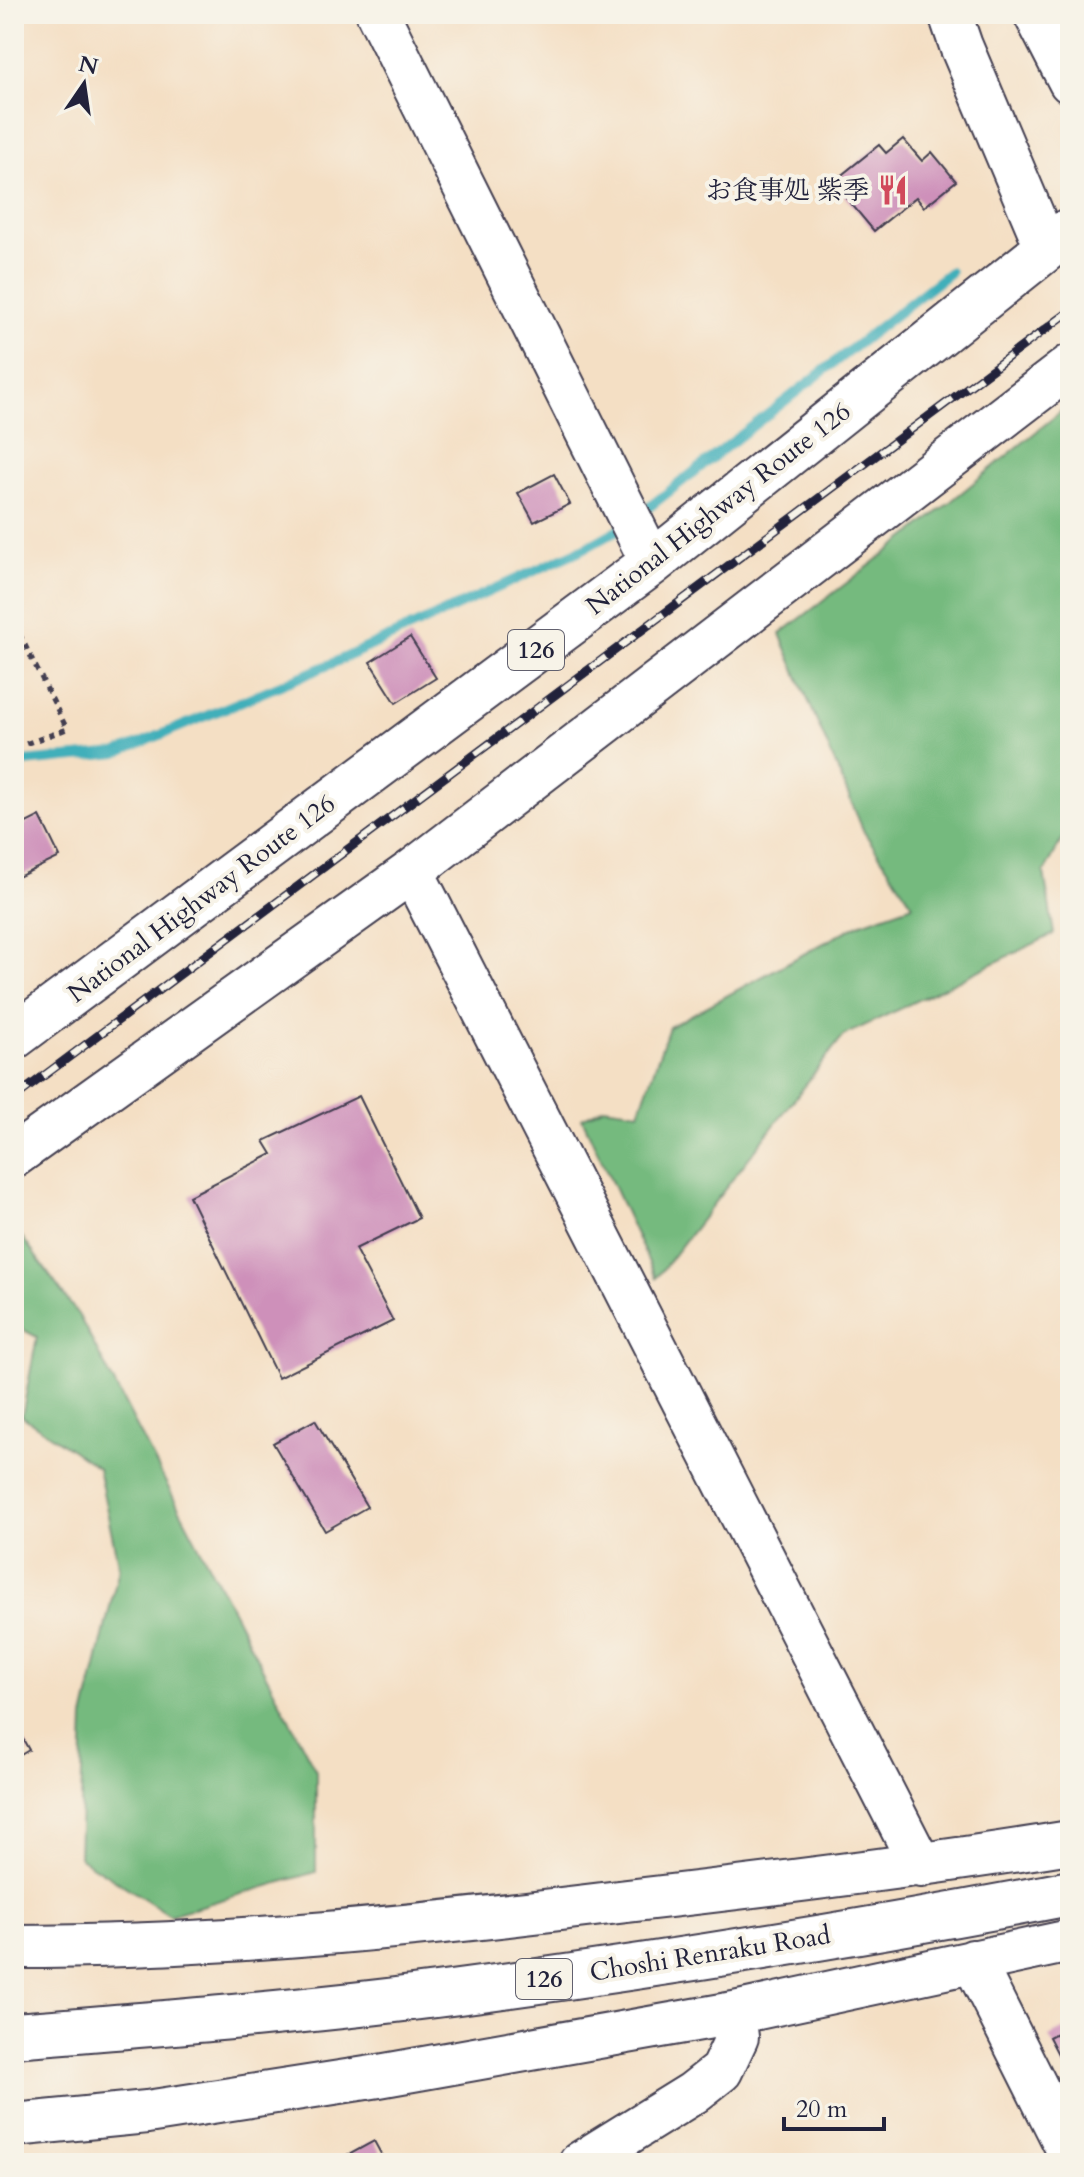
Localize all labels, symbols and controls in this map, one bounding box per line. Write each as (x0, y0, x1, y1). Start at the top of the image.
north arrow (44, 44, 124, 124)
text: N (76, 49, 101, 82)
place label: お食事処 紫季 (706, 173, 869, 208)
restaurant icon: お食事処 紫季 (876, 173, 910, 207)
street label: National Highway Route 126 (579, 394, 858, 623)
road number: 126 (508, 630, 564, 670)
street label: National Highway Route 126 (60, 786, 342, 1011)
street label: Choshi Renraku Road (587, 1917, 833, 1990)
road number: 126 (516, 1959, 572, 1999)
scale bar (784, 2081, 884, 2131)
text: 20 m (796, 2093, 848, 2126)

